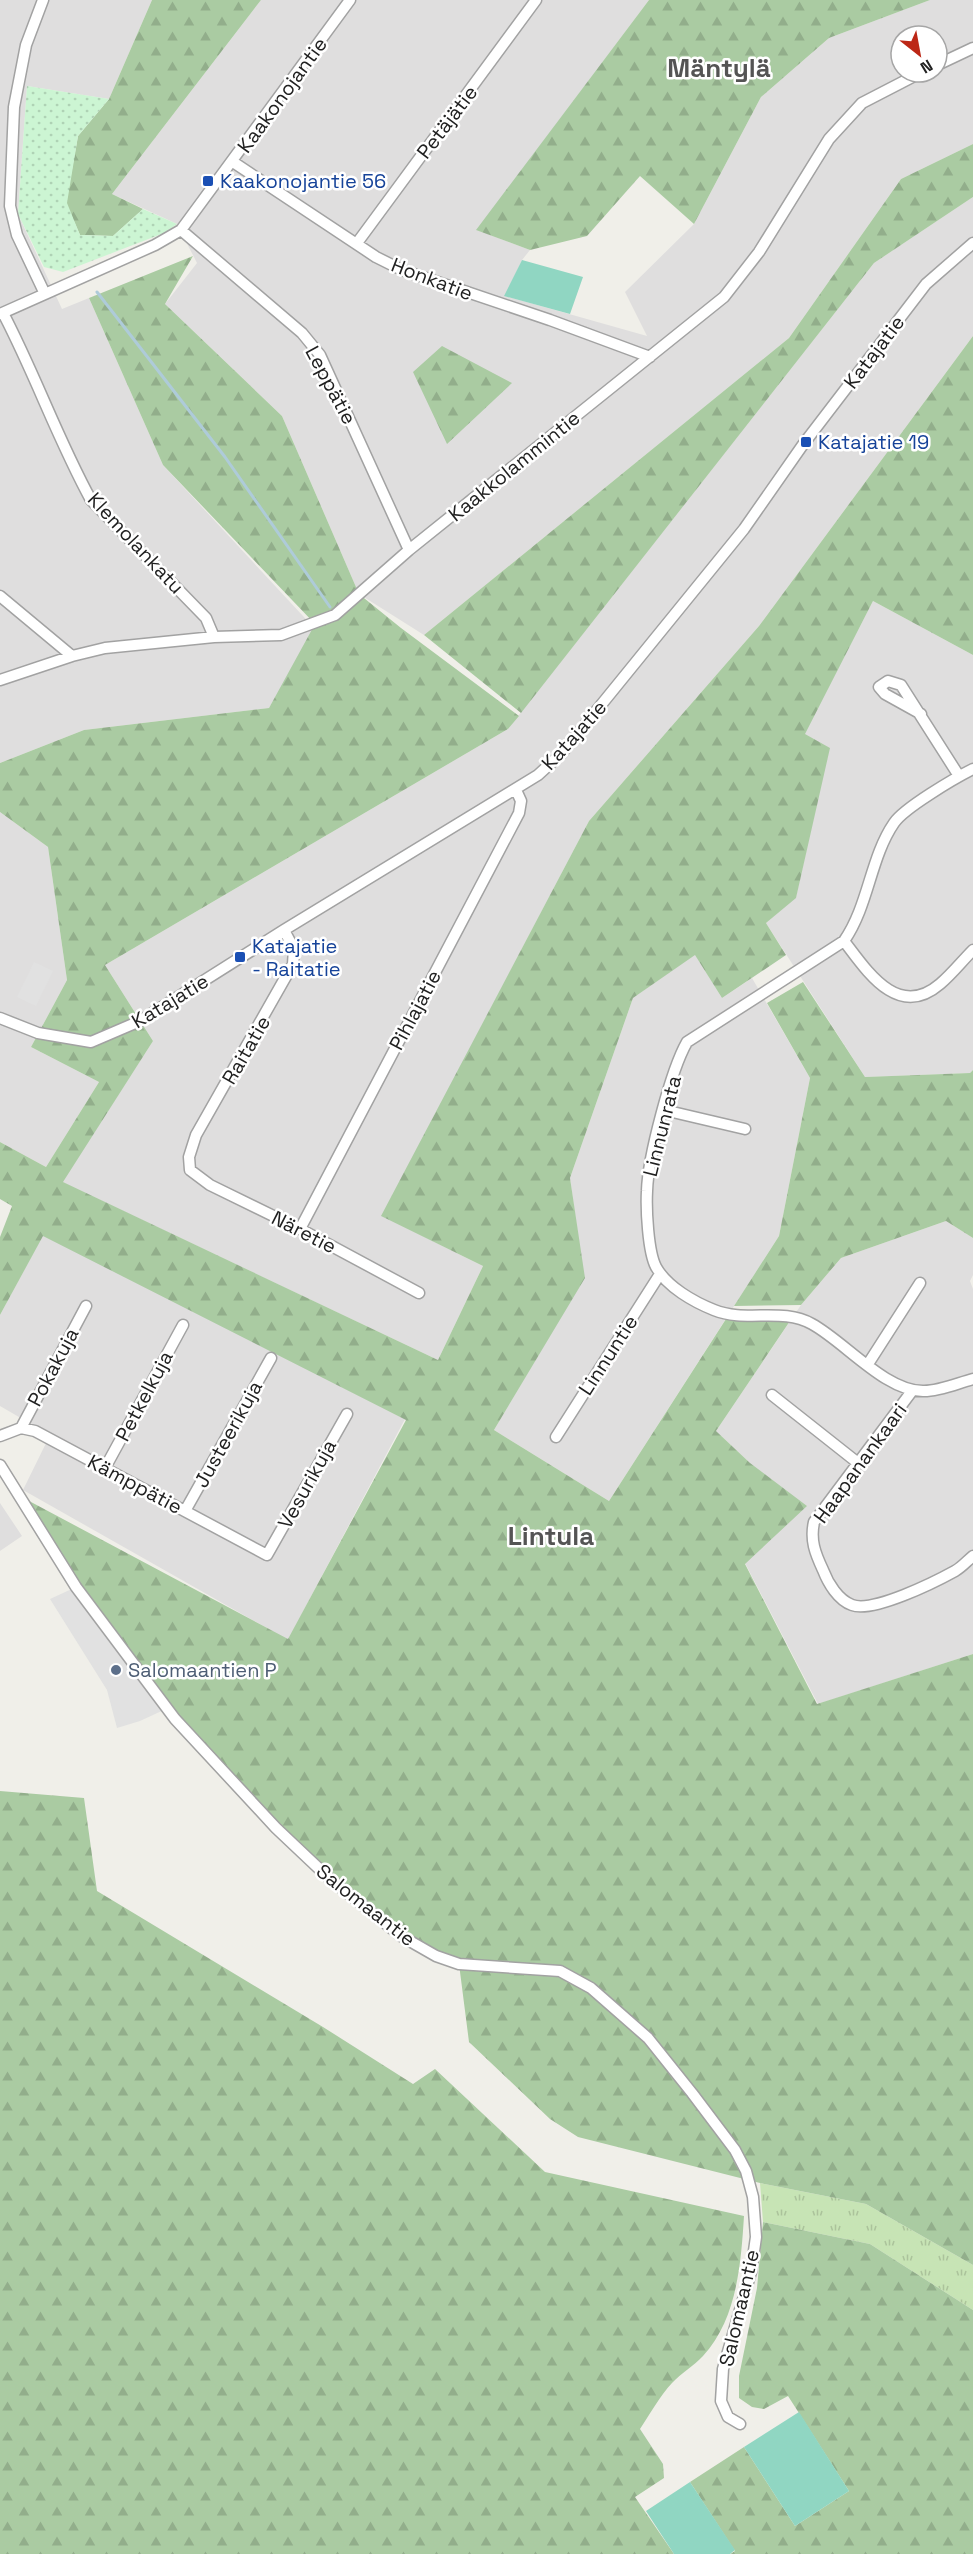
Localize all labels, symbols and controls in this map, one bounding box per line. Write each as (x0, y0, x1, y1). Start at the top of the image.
north arrow (889, 24, 949, 84)
street label: Kaakonojantie (231, 32, 333, 158)
district label: Mäntylä (667, 51, 771, 85)
text: N (916, 55, 936, 78)
street label: Petäjätie (411, 80, 483, 164)
place label: Kaakonojantie 56 (220, 168, 386, 194)
marker: Kaakonojantie 56 (201, 174, 215, 188)
street label: Honkatie (388, 252, 476, 306)
street label: Katajatie (838, 310, 910, 394)
street label: Leppätie (300, 341, 362, 429)
street label: Kaakkolammintie (443, 405, 585, 527)
place label: Katajatie 19 (818, 429, 929, 455)
marker: Katajatie 19 (799, 435, 813, 449)
street label: Klemolankatu (82, 487, 190, 599)
street label: Katajatie (536, 695, 612, 775)
place label: Katajatie - Raitatie (252, 933, 341, 982)
marker: Katajatie - Raitatie (233, 950, 247, 964)
street label: Pihlajatie (383, 965, 447, 1055)
street label: Katajatie (127, 968, 213, 1034)
street label: Raitatie (216, 1011, 276, 1089)
street label: Linnunrata (637, 1073, 687, 1179)
street label: Näretie (267, 1205, 341, 1259)
street label: Linnuntie (572, 1310, 644, 1400)
street label: Pokakuja (21, 1323, 85, 1411)
street label: Petkelkuja (109, 1346, 179, 1446)
street label: Justeerikuja (188, 1376, 268, 1492)
street label: Haapanankaari (808, 1398, 912, 1528)
street label: Vesurikuja (272, 1435, 342, 1533)
street label: Kämppätie (83, 1448, 187, 1520)
district label: Lintula (508, 1519, 594, 1553)
place label: Salomaantien P (128, 1657, 277, 1683)
marker: Salomaantien P (109, 1663, 123, 1677)
street label: Salomaantie (311, 1858, 421, 1952)
street label: Salomaantie (713, 2247, 765, 2369)

